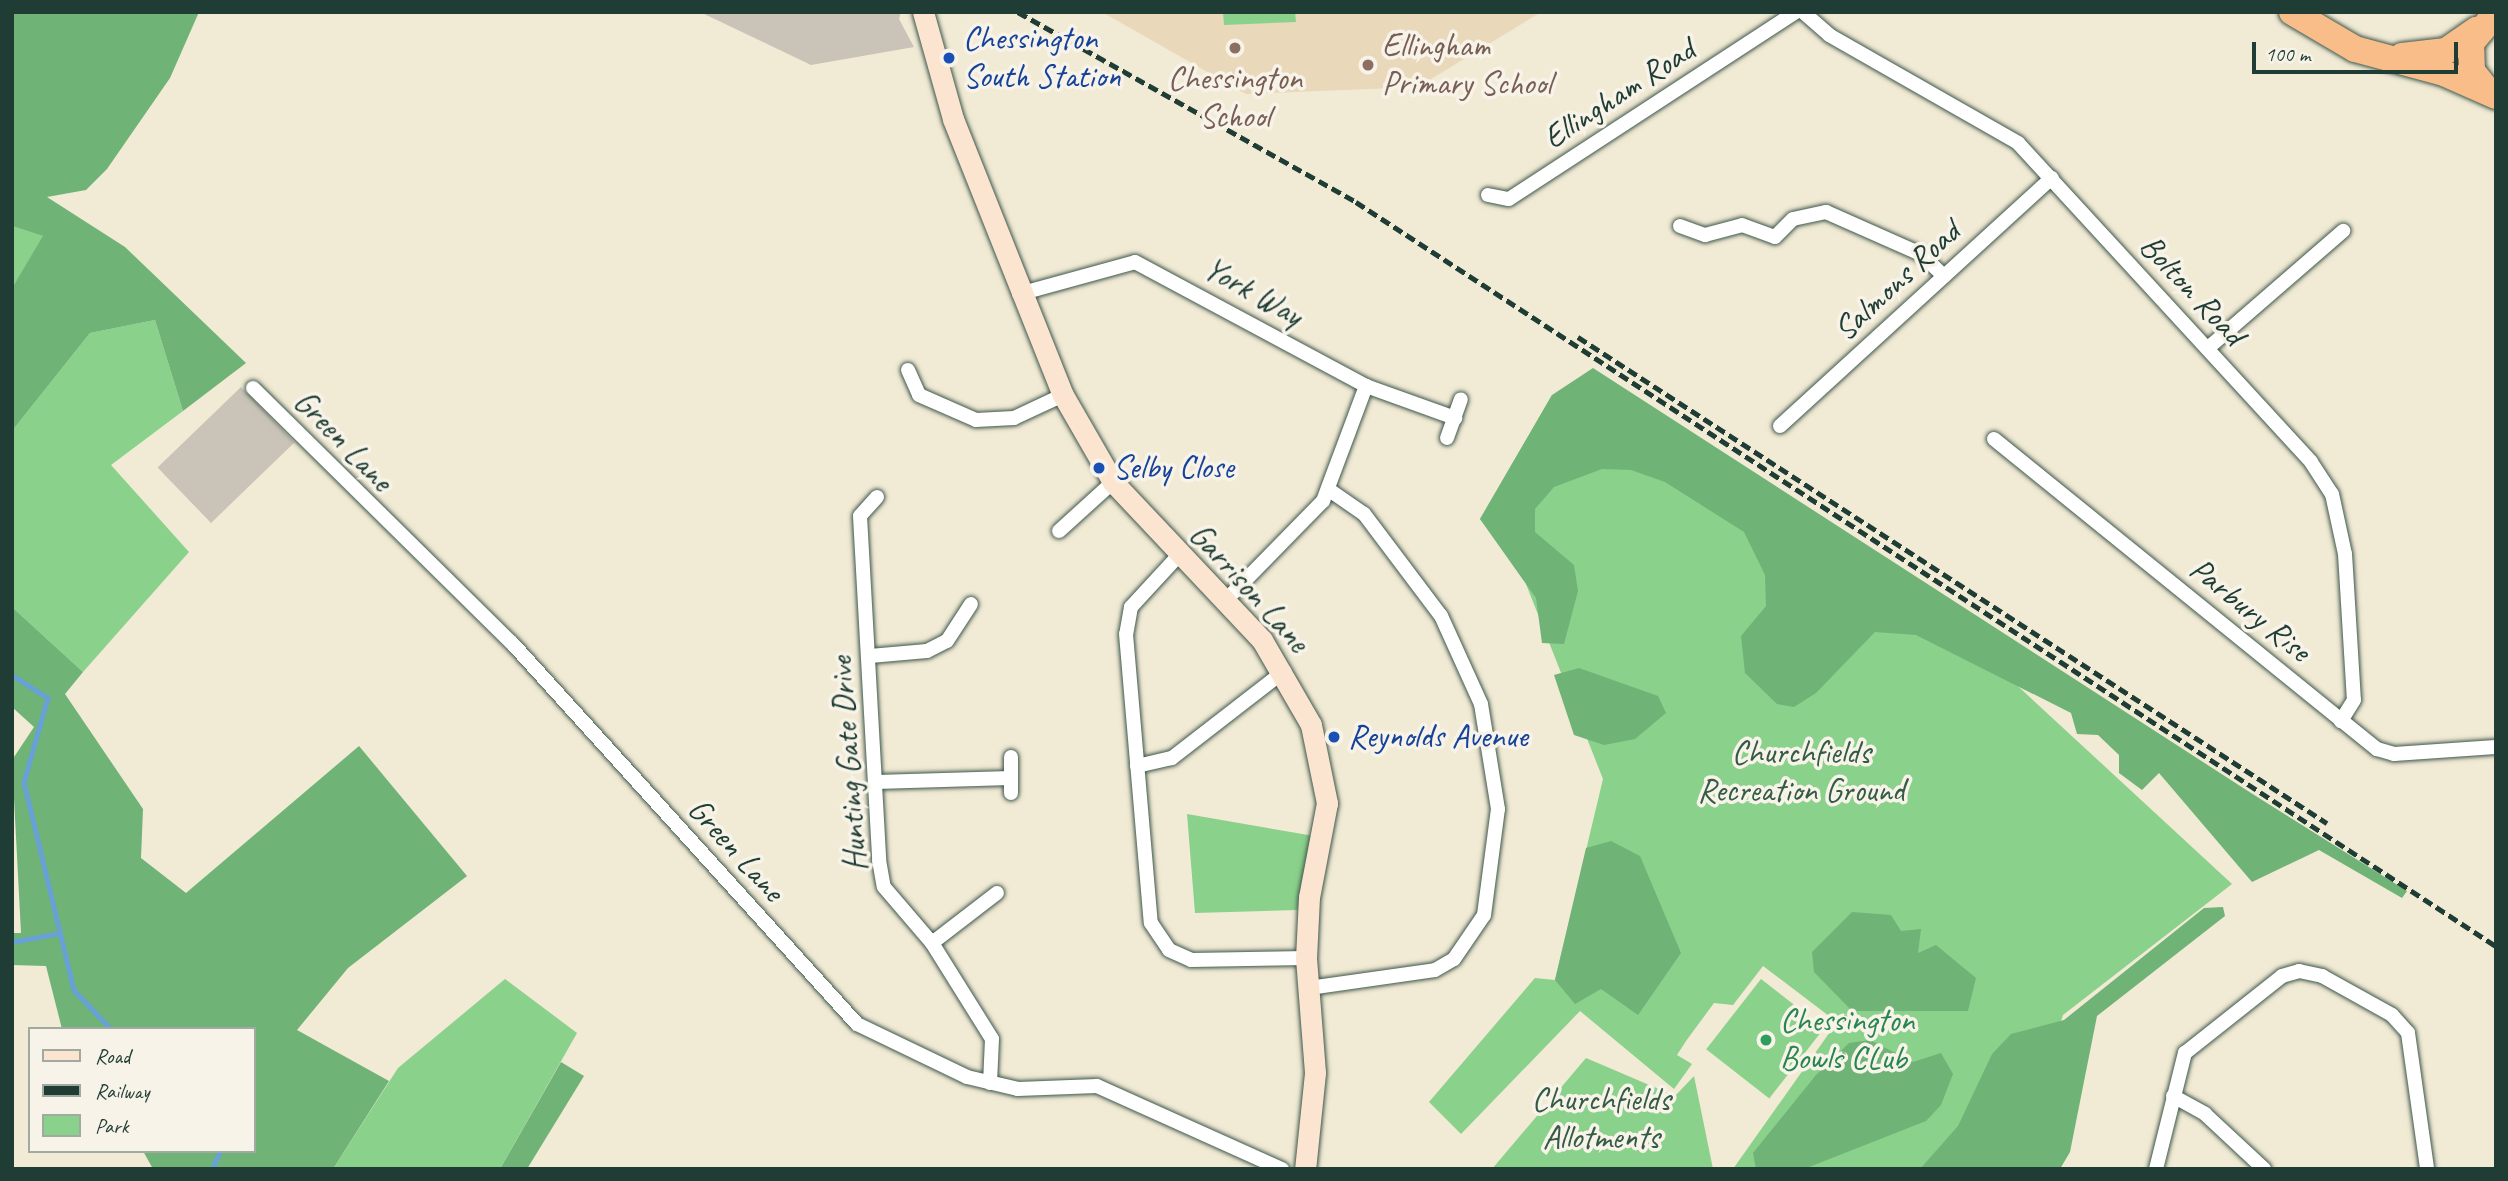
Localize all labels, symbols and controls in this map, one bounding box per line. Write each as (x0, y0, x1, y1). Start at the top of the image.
place label: Chessington South Station (963, 19, 1122, 97)
place label: Ellingham Primary School (1382, 26, 1551, 104)
scale bar (2256, 28, 2462, 72)
street label: Ellingham Road (1536, 31, 1702, 157)
marker: Chessington School (1227, 40, 1243, 56)
text: 100 m (2265, 41, 2310, 67)
marker: Chessington South Station (941, 50, 957, 66)
marker: Ellingham Primary School (1360, 57, 1376, 73)
place label: Chessington School (1168, 59, 1302, 137)
street label: Salmons Road (1826, 213, 1968, 349)
street label: Bolton Road (2131, 227, 2253, 353)
street label: York Way (1197, 249, 1309, 335)
street label: Green Lane (285, 382, 401, 500)
place label: Selby Close (1113, 448, 1234, 488)
marker: Selby Close (1091, 460, 1107, 476)
street label: Garrison Lane (1181, 515, 1317, 661)
street label: Parbury Rise (2182, 549, 2318, 671)
street label: Hunting Gate Drive (822, 655, 876, 873)
place label: Reynolds Avenue (1348, 717, 1527, 757)
marker: Reynolds Avenue (1326, 729, 1342, 745)
park label: Churchfields Recreation Ground (1697, 733, 1905, 811)
street label: Green Lane (679, 790, 793, 910)
place label: Chessington Bowls CLub (1780, 1001, 1914, 1079)
legend (28, 1027, 256, 1153)
marker: Chessington Bowls CLub (1758, 1032, 1774, 1048)
text: Road (95, 1043, 130, 1069)
text: Railway (95, 1078, 149, 1104)
park label: Churchfields Allotments (1532, 1080, 1670, 1158)
text: Park (95, 1113, 128, 1139)

